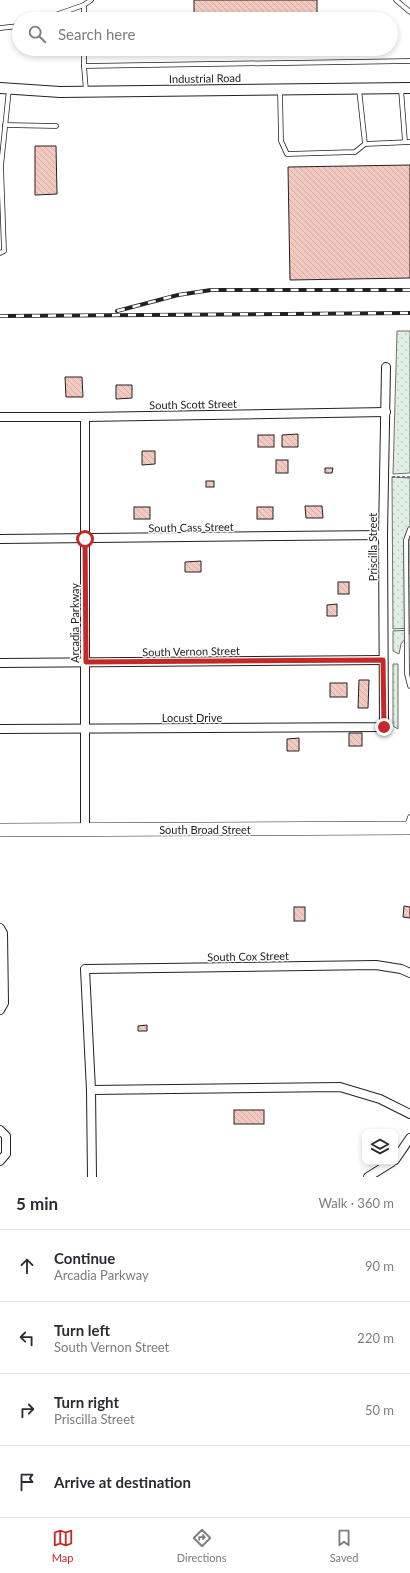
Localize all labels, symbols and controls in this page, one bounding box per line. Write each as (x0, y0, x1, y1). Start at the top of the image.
search box (12, 12, 398, 56)
icon: search (26, 23, 48, 45)
text: Search here (58, 25, 135, 43)
street label: Industrial Road (169, 71, 241, 85)
street label: South Scott Street (149, 397, 237, 411)
street label: Priscilla Street (366, 513, 379, 581)
street label: South Cass Street (148, 520, 234, 534)
route start (76, 530, 94, 548)
street label: Arcadia Parkway (68, 583, 81, 663)
street label: South Vernon Street (142, 644, 240, 658)
street label: Locust Drive (162, 711, 222, 724)
route end (375, 718, 393, 736)
street label: South Broad Street (159, 823, 251, 836)
street label: South Cox Street (207, 949, 289, 963)
map controls (362, 1129, 398, 1165)
button: layers (362, 1129, 398, 1165)
text: 5 min (16, 1193, 58, 1214)
text: Walk · 360 m (318, 1195, 394, 1211)
text: Continue (54, 1249, 115, 1267)
icon: ahead (16, 1255, 38, 1277)
text: 90 m (365, 1258, 394, 1274)
text: Arcadia Parkway (54, 1267, 149, 1283)
text: Turn left (54, 1321, 110, 1339)
icon: left (16, 1327, 38, 1349)
text: 220 m (357, 1330, 394, 1346)
text: South Vernon Street (54, 1339, 169, 1355)
text: Turn right (54, 1393, 119, 1411)
icon: right (16, 1399, 38, 1421)
text: 50 m (365, 1402, 394, 1418)
text: Priscilla Street (54, 1411, 135, 1427)
icon: arrive (16, 1471, 38, 1493)
text: Arrive at destination (54, 1473, 191, 1491)
tab: Map (52, 1527, 74, 1564)
tab: Directions (177, 1527, 226, 1564)
tab: Saved (330, 1527, 358, 1564)

